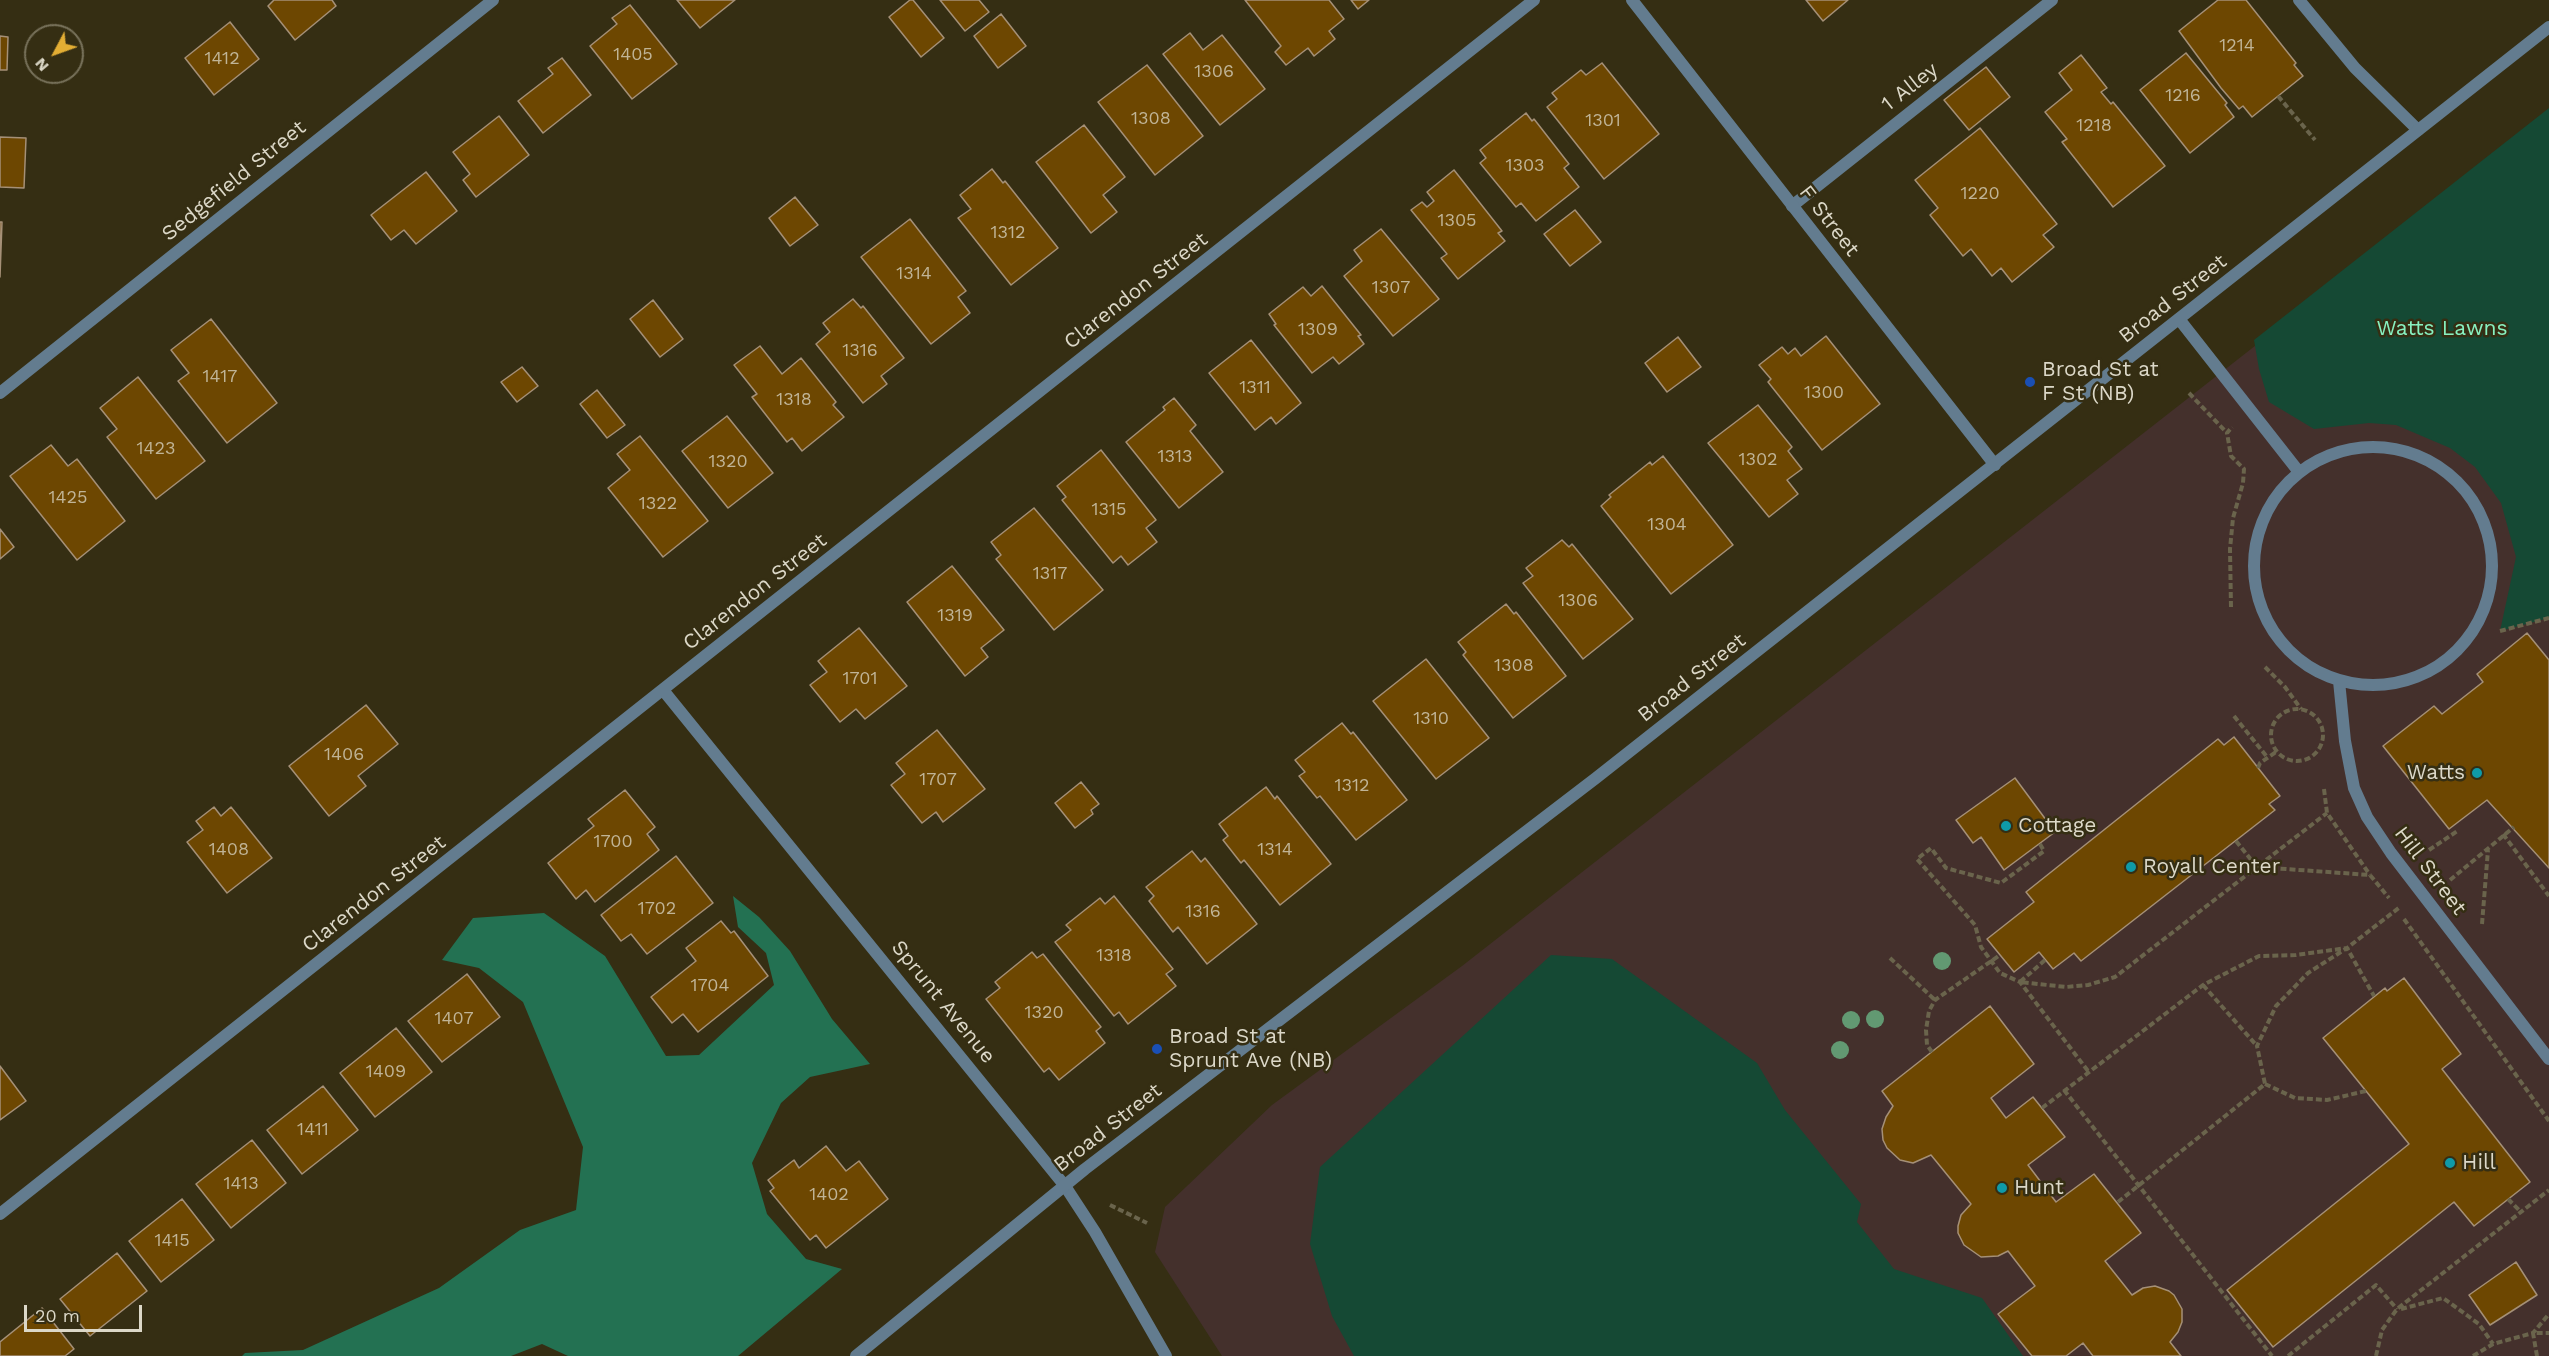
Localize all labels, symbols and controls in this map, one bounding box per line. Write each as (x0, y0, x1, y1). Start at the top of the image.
north arrow (24, 24, 84, 84)
house number: 1214 (2219, 35, 2255, 57)
house number: 1405 (613, 44, 653, 66)
house number: 1412 (204, 48, 240, 70)
text: N (30, 54, 53, 76)
street label: 1 Alley (1877, 57, 1943, 117)
house number: 1306 (1194, 61, 1234, 83)
house number: 1216 (2165, 85, 2201, 107)
house number: 1308 (1131, 108, 1171, 130)
house number: 1301 (1585, 110, 1621, 132)
street label: Sedgefield Street (157, 115, 311, 247)
house number: 1218 (2076, 115, 2112, 137)
house number: 1303 (1506, 155, 1544, 177)
street label: F Street (1793, 180, 1865, 262)
house number: 1220 (1960, 183, 2000, 205)
house number: 1305 (1437, 210, 1477, 232)
house number: 1312 (990, 222, 1026, 244)
street label: Clarendon Street (1059, 227, 1213, 355)
street label: Broad Street (2114, 249, 2232, 349)
house number: 1314 (896, 263, 932, 285)
house number: 1307 (1372, 277, 1410, 299)
park label: Watts Lawns (2376, 316, 2508, 342)
house number: 1309 (1298, 319, 1338, 341)
house number: 1316 (842, 340, 878, 362)
place label: Broad St at F St (NB) (2042, 357, 2158, 407)
house number: 1417 (203, 366, 237, 388)
marker: Broad St at F St (NB) (2023, 375, 2037, 389)
house number: 1311 (1239, 377, 1271, 399)
house number: 1300 (1804, 382, 1844, 404)
house number: 1318 (776, 389, 812, 411)
house number: 1423 (136, 438, 176, 460)
house number: 1313 (1157, 446, 1193, 468)
house number: 1302 (1738, 449, 1778, 471)
house number: 1320 (708, 451, 748, 473)
house number: 1425 (49, 487, 87, 509)
house number: 1322 (639, 493, 677, 515)
house number: 1315 (1091, 499, 1127, 521)
house number: 1304 (1647, 514, 1687, 536)
street label: Clarendon Street (678, 528, 832, 656)
house number: 1317 (1033, 563, 1067, 585)
house number: 1306 (1558, 590, 1598, 612)
house number: 1319 (937, 605, 973, 627)
street label: Broad Street (1633, 628, 1751, 728)
house number: 1308 (1494, 655, 1534, 677)
house number: 1701 (843, 668, 877, 690)
house number: 1310 (1413, 708, 1449, 730)
house number: 1406 (324, 744, 364, 766)
place label: Watts (2407, 760, 2465, 786)
marker: Watts (2470, 766, 2484, 780)
house number: 1707 (919, 769, 957, 791)
house number: 1312 (1334, 775, 1370, 797)
place label: Cottage (2018, 813, 2096, 839)
marker: Cottage (1999, 819, 2013, 833)
street label: Hill Street (2389, 822, 2471, 920)
street label: Clarendon Street (297, 830, 451, 958)
house number: 1700 (593, 831, 633, 853)
house number: 1408 (209, 839, 249, 861)
house number: 1314 (1257, 839, 1293, 861)
place label: Royall Center (2143, 854, 2280, 880)
marker: Royall Center (2124, 860, 2138, 874)
house number: 1702 (638, 898, 676, 920)
house number: 1316 (1185, 901, 1221, 923)
street label: Sprunt Avenue (886, 935, 1000, 1069)
house number: 1318 (1096, 945, 1132, 967)
house number: 1704 (691, 975, 729, 997)
house number: 1320 (1024, 1002, 1064, 1024)
house number: 1407 (435, 1008, 473, 1030)
place label: Broad St at Sprunt Ave (NB) (1169, 1024, 1332, 1074)
marker: Broad St at Sprunt Ave (NB) (1150, 1042, 1164, 1056)
house number: 1409 (366, 1061, 406, 1083)
street label: Broad Street (1049, 1078, 1167, 1178)
house number: 1411 (297, 1119, 329, 1141)
place label: Hill (2462, 1150, 2496, 1176)
marker: Hill (2443, 1156, 2457, 1170)
house number: 1413 (223, 1173, 259, 1195)
place label: Hunt (2014, 1175, 2064, 1201)
marker: Hunt (1995, 1181, 2009, 1195)
house number: 1402 (809, 1184, 849, 1206)
house number: 1415 (154, 1230, 190, 1252)
scale bar (27, 1293, 146, 1331)
text: 20 m (35, 1305, 80, 1326)

